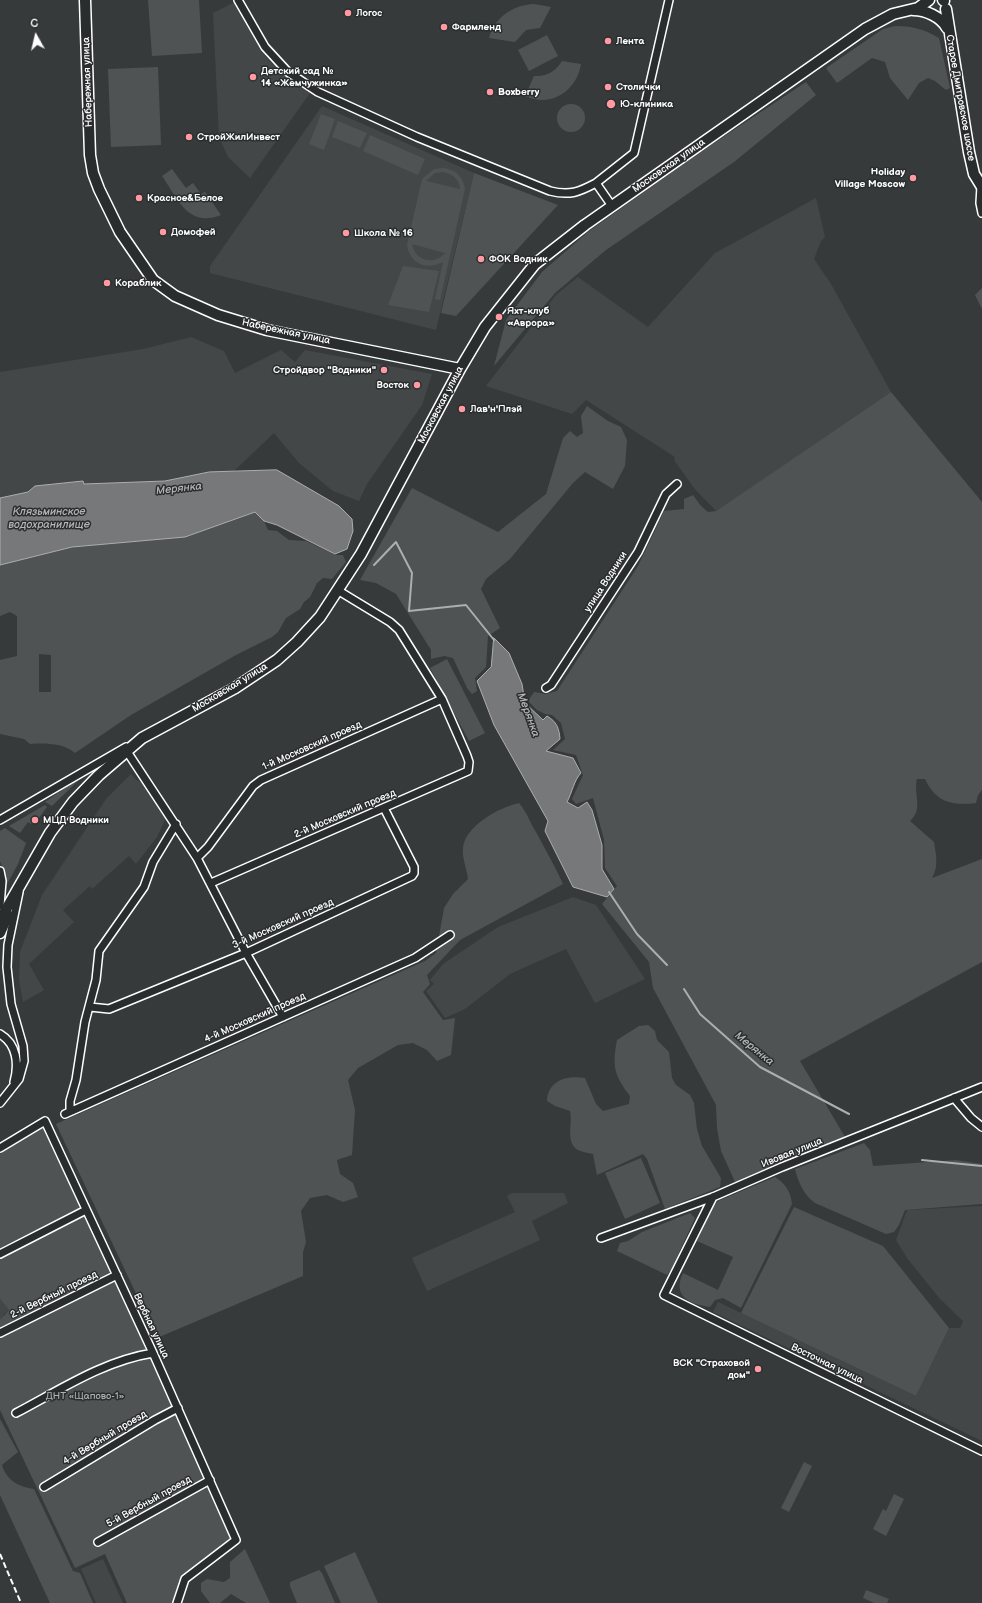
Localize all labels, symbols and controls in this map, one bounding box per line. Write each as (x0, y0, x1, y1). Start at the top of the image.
place label: Логос (356, 7, 382, 19)
marker: Логос (343, 8, 353, 18)
north arrow (16, 16, 56, 56)
text: С (30, 17, 39, 31)
place label: Фармленд (452, 21, 501, 33)
marker: Фармленд (439, 22, 449, 32)
street label: Старое Дмитровское шоссе (943, 34, 977, 162)
place label: Лента (616, 35, 644, 47)
marker: Лента (603, 36, 613, 46)
street label: Набережная улица (80, 37, 96, 127)
place label: Детский сад № 14 «Жемчужинка» (261, 65, 348, 88)
marker: Детский сад № 14 «Жемчужинка» (248, 72, 258, 82)
place label: Столички (616, 81, 661, 93)
marker: Столички (603, 82, 613, 92)
place label: Boxberry (498, 86, 539, 98)
marker: Boxberry (485, 87, 495, 97)
marker: Ю-клиника (605, 98, 617, 110)
place label: Ю-клиника (620, 98, 673, 110)
place label: СтройЖилИнвест (197, 131, 280, 143)
marker: СтройЖилИнвест (184, 132, 194, 142)
street label: Московская улица (630, 136, 708, 196)
place label: Holiday Village Moscow (835, 166, 905, 190)
marker: Holiday Village Moscow (908, 173, 918, 183)
place label: Красное&Белое (147, 192, 223, 204)
marker: Красное&Белое (134, 193, 144, 203)
place label: Домофей (171, 226, 215, 238)
marker: Домофей (158, 227, 168, 237)
place label: Школа № 16 (354, 227, 413, 239)
marker: Школа № 16 (341, 228, 351, 238)
place label: ФОК Водник (489, 253, 548, 265)
marker: ФОК Водник (476, 254, 486, 264)
place label: Кораблик (115, 277, 161, 289)
marker: Кораблик (102, 278, 112, 288)
place label: Яхт-клуб «Аврора» (507, 305, 555, 328)
marker: Яхт-клуб «Аврора» (494, 312, 504, 322)
street label: Набережная улица (241, 317, 331, 347)
place label: Стройдвор "Водники" (273, 364, 376, 376)
street label: Московская улица (416, 364, 466, 446)
marker: Стройдвор "Водники" (379, 365, 389, 375)
place label: Восток (377, 379, 409, 391)
marker: Восток (412, 380, 422, 390)
place label: Лав'н'Плэй (470, 403, 522, 415)
marker: Лав'н'Плэй (457, 404, 467, 414)
water label: Мерянка (155, 480, 203, 498)
water label: Клязьминское водохранилище (8, 505, 90, 531)
street label: улица Водники (582, 549, 630, 615)
street label: Московская улица (190, 661, 270, 715)
water label: Мерянка (514, 691, 542, 739)
street label: 1-й Московский проезд (261, 719, 363, 773)
street label: 2-й Московский проезд (292, 787, 398, 841)
place label: МЦД Водники (43, 814, 109, 826)
marker: МЦД Водники (30, 815, 40, 825)
street label: 3-й Московский проезд (230, 896, 336, 952)
street label: 4-й Московский проезд (203, 990, 307, 1046)
water label: Мерянка (732, 1029, 776, 1069)
street label: Ивовая улица (760, 1135, 824, 1171)
street label: 2-й Вербный проезд (9, 1269, 99, 1321)
street label: Вербная улица (131, 1292, 171, 1360)
street label: Восточная улица (789, 1341, 865, 1387)
place label: ВСК "Страховой дом" (673, 1357, 750, 1380)
marker: ВСК "Страховой дом" (753, 1364, 763, 1374)
park label: ДНТ «Щапово-1» (46, 1390, 124, 1402)
street label: 4-й Вербный проезд (61, 1408, 149, 1468)
street label: 5-й Вербный проезд (104, 1474, 194, 1530)

